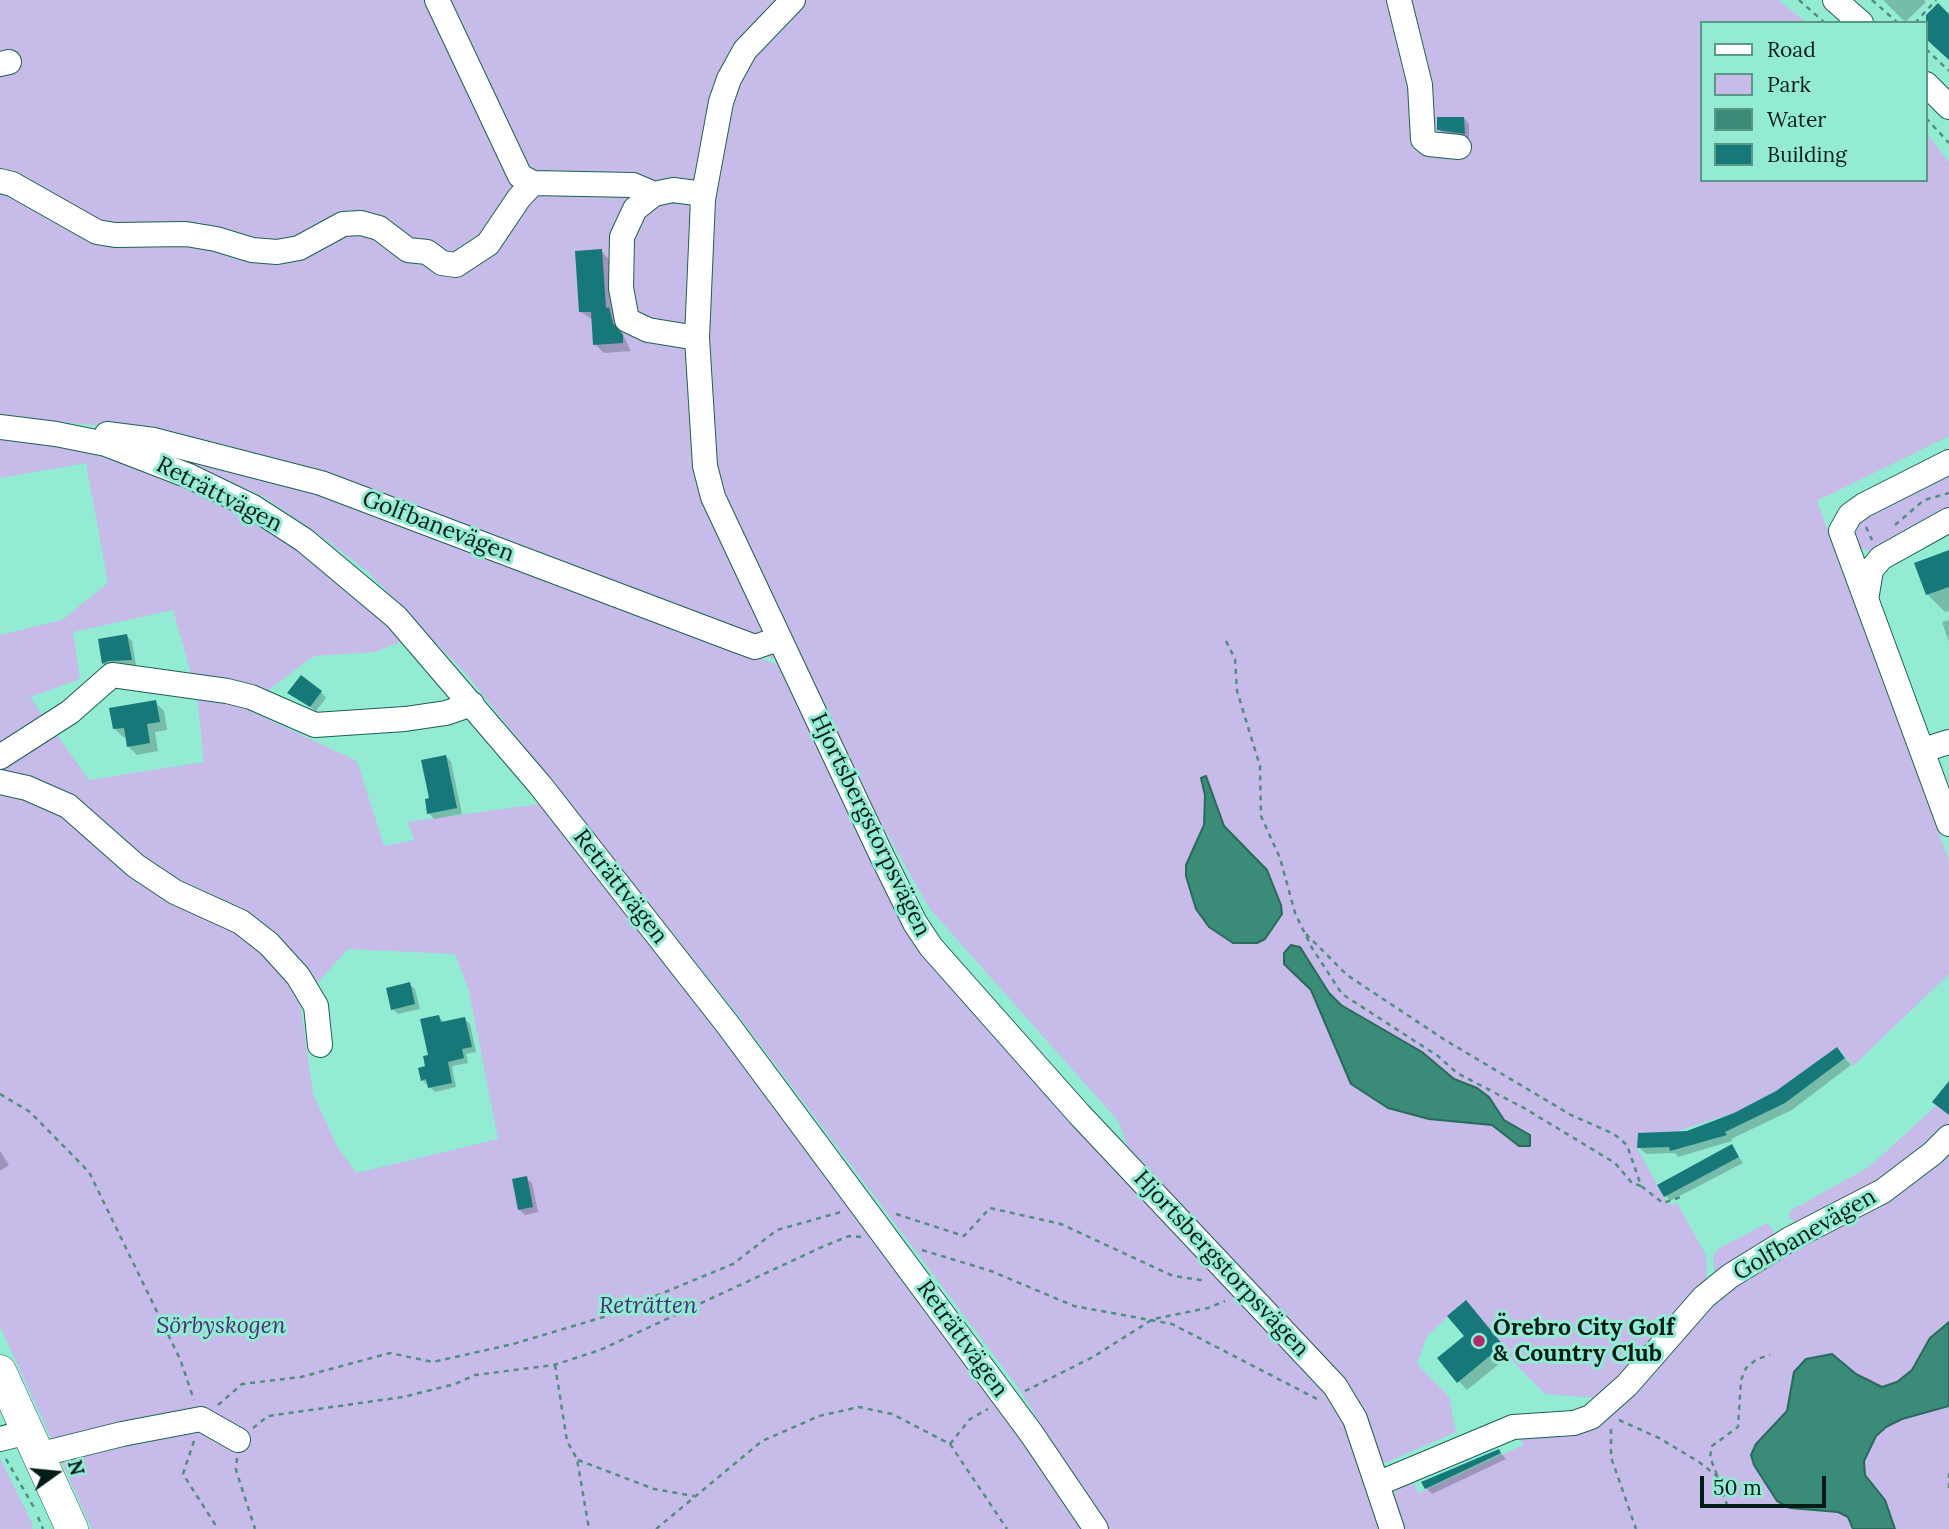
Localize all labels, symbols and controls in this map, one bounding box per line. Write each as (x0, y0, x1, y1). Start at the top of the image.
legend (1700, 21, 1928, 182)
text: Road (1767, 36, 1816, 63)
text: Park (1767, 71, 1811, 98)
text: Water (1767, 106, 1826, 133)
text: Building (1767, 141, 1847, 168)
street label: Reträttvägen (151, 451, 287, 539)
street label: Golfbanevägen (358, 485, 518, 569)
street label: Hjortsbergstorpsvägen (804, 709, 936, 941)
street label: Reträttvägen (567, 824, 673, 950)
street label: Hjortsbergstorpsvägen (1127, 1165, 1315, 1363)
street label: Golfbanevägen (1729, 1183, 1881, 1287)
street label: Reträttvägen (910, 1275, 1014, 1403)
park label: Reträtten (599, 1292, 697, 1320)
park label: Sörbyskogen (156, 1312, 286, 1340)
place label: Örebro City Golf & Country Club (1493, 1314, 1674, 1368)
marker: Örebro City Golf & Country Club (1471, 1333, 1487, 1349)
north arrow (21, 1438, 91, 1508)
text: N (63, 1457, 90, 1478)
scale bar (1704, 1462, 1830, 1506)
text: 50 m (1713, 1474, 1762, 1501)

